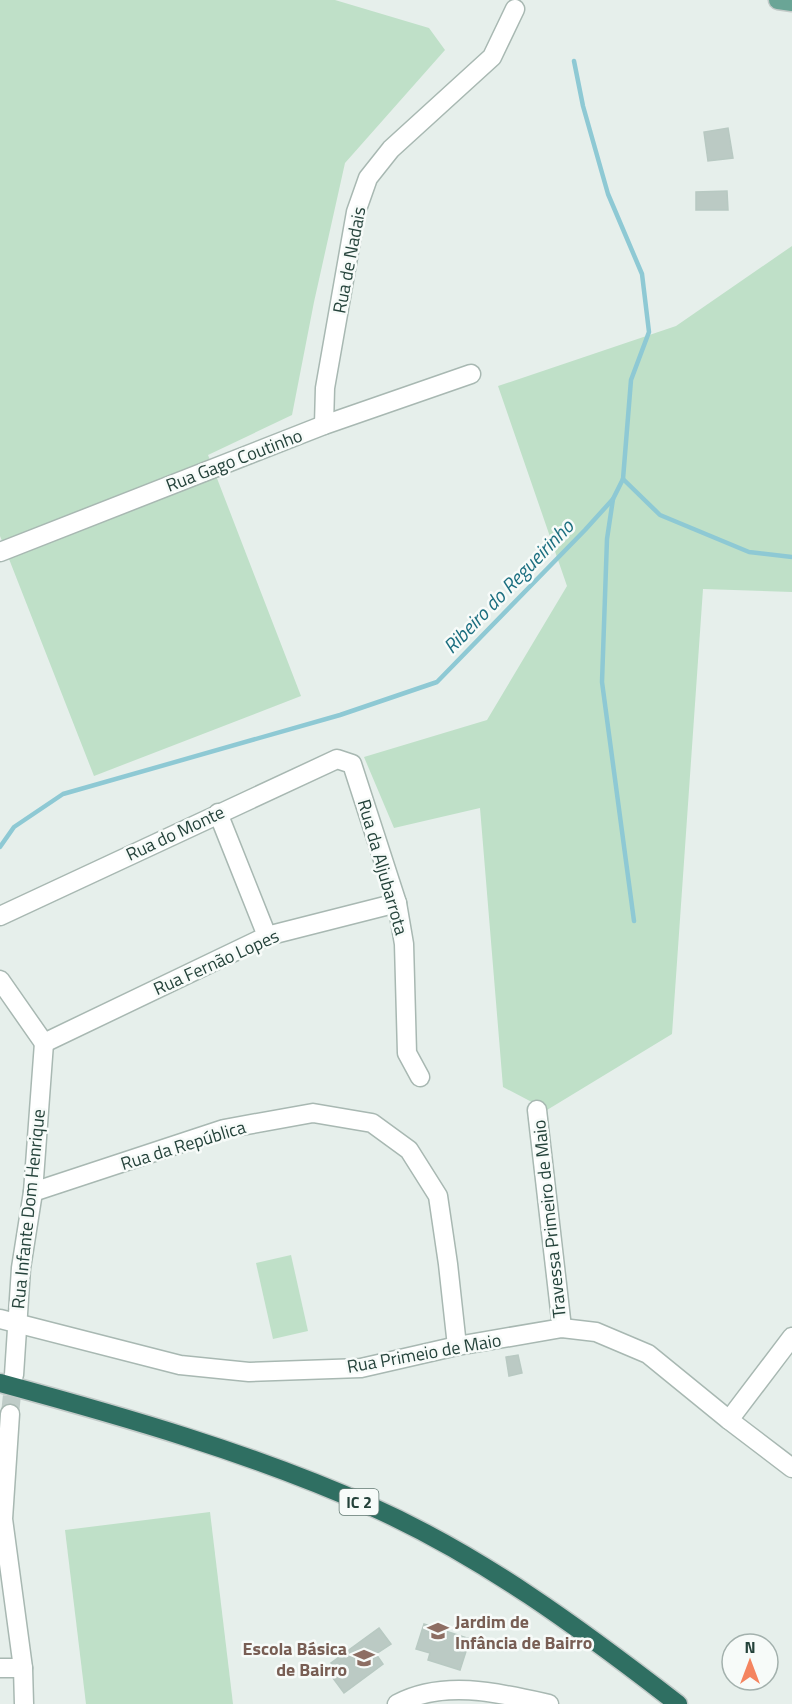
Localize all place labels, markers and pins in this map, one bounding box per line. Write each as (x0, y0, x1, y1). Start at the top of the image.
place label: Jardim de Infância de Bairro (455, 1608, 592, 1656)
school or university icon: Jardim de Infância de Bairro (426, 1619, 450, 1643)
place label: Escola Básica de Bairro (242, 1635, 347, 1683)
school or university icon: Escola Básica de Bairro (352, 1646, 376, 1670)

